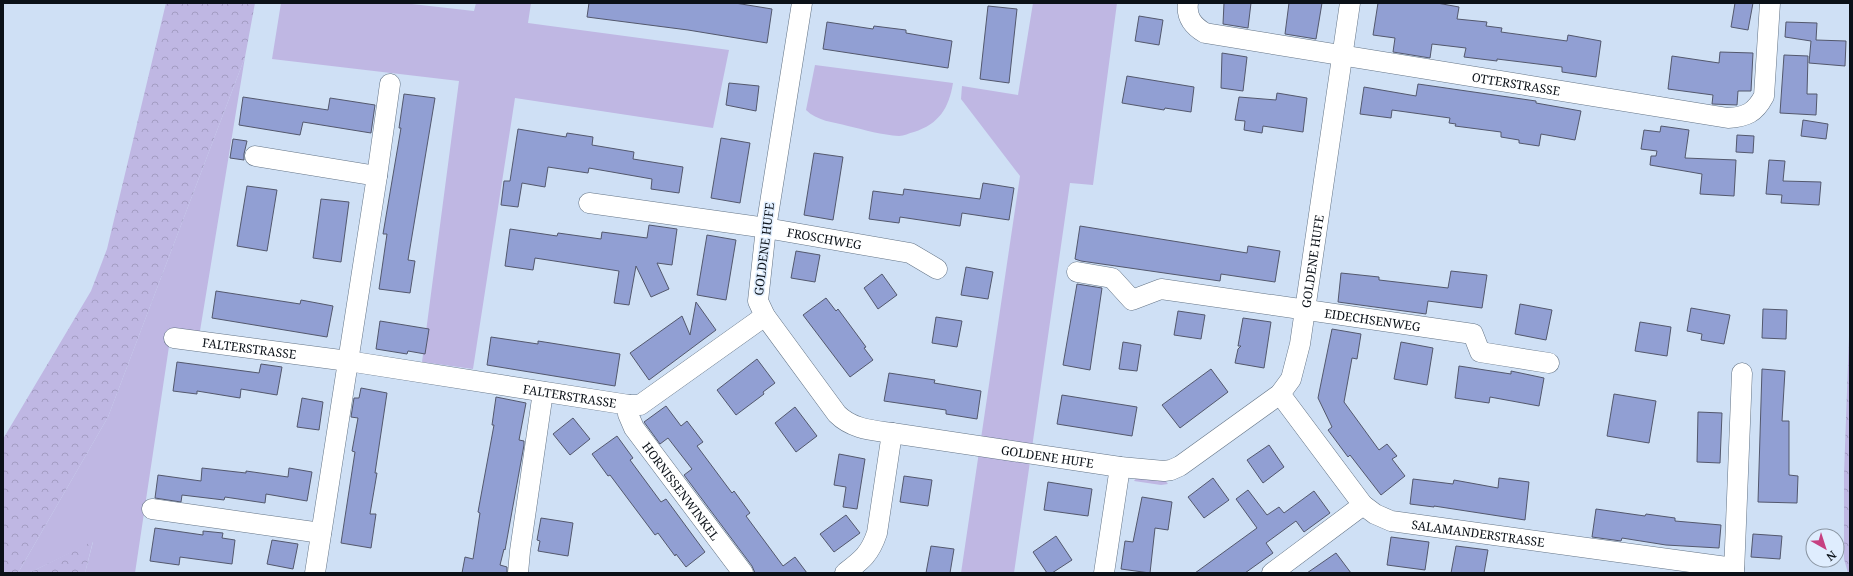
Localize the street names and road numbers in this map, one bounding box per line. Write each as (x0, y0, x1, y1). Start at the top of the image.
street label: OTTERSTRASSE (1471, 68, 1561, 99)
street label: GOLDENE HUFE (750, 202, 778, 296)
street label: GOLDENE HUFE (1297, 214, 1327, 309)
street label: FROSCHWEG (786, 223, 864, 253)
street label: EIDECHSENWEG (1323, 304, 1422, 335)
street label: FALTERSTRASSE (201, 333, 297, 363)
street label: FALTERSTRASSE (522, 380, 618, 411)
street label: HORNISSENWINKEL (639, 438, 724, 544)
street label: GOLDENE HUFE (1000, 441, 1095, 471)
street label: SALAMANDERSTRASSE (1410, 515, 1546, 550)

